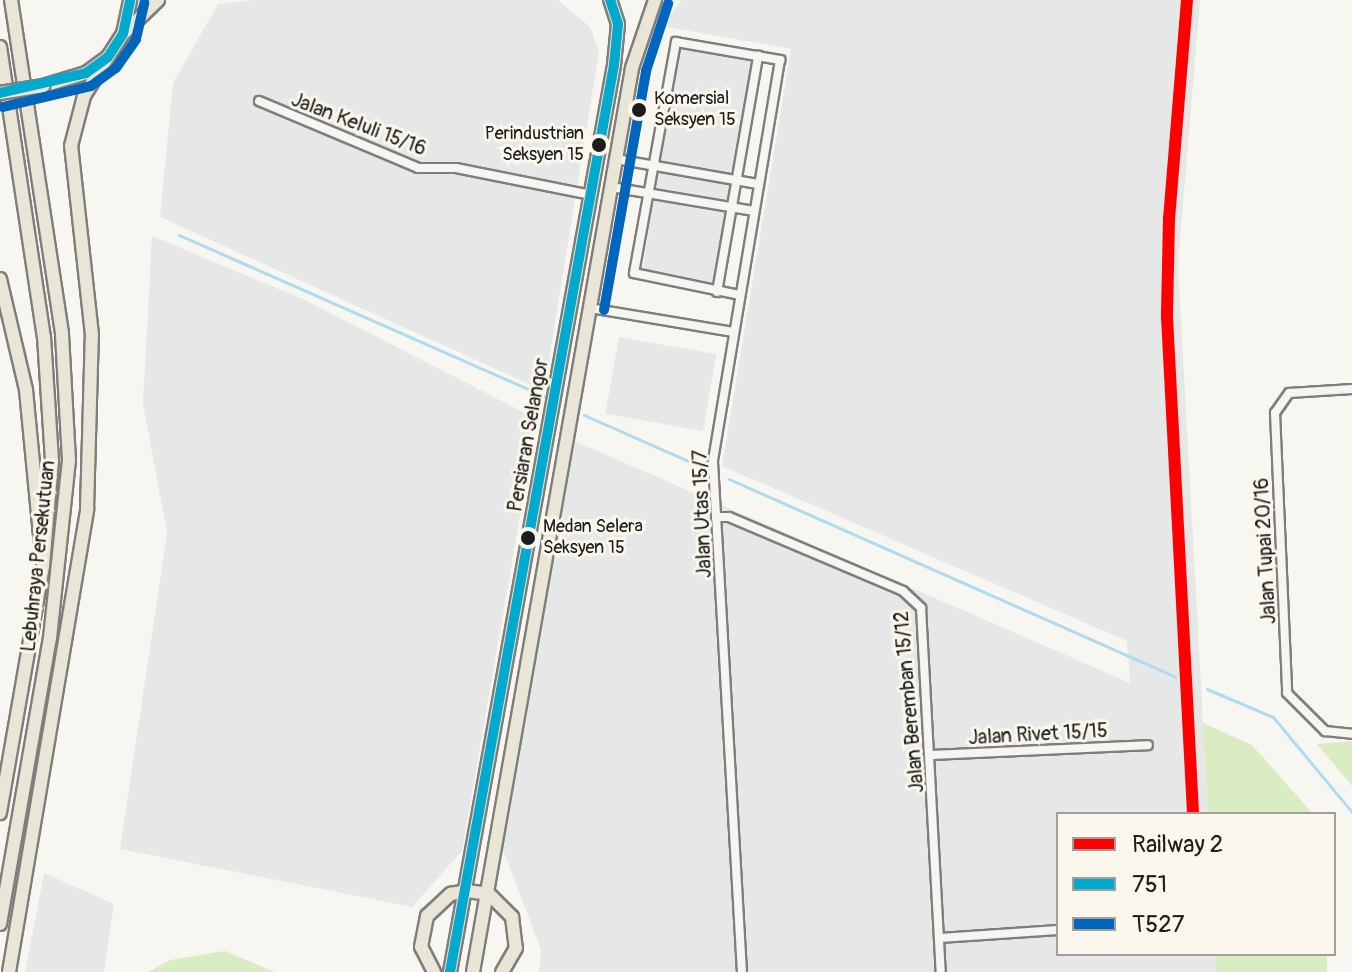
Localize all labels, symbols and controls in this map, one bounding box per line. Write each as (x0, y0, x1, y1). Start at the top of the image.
street label: Jalan Keluli 15/16 (288, 87, 430, 161)
place label: Komersial Seksyen 15 (654, 89, 736, 132)
marker: Komersial Seksyen 15 (631, 102, 647, 118)
place label: Perindustrian Seksyen 15 (485, 124, 584, 166)
marker: Perindustrian Seksyen 15 (591, 137, 607, 153)
street label: Persiaran Selangor (503, 356, 553, 514)
street label: Jalan Utas 15/7 (688, 449, 716, 579)
street label: Lebuhraya Persekutuan (16, 459, 60, 653)
street label: Jalan Tupai 20/16 (1249, 477, 1281, 625)
place label: Medan Selera Seksyen 15 (543, 517, 643, 560)
marker: Medan Selera Seksyen 15 (520, 530, 536, 546)
street label: Jalan Beremban 15/12 (889, 610, 929, 794)
street label: Jalan Rivet 15/15 (968, 718, 1108, 750)
legend (1056, 812, 1336, 956)
text: Railway 2 (1132, 830, 1223, 859)
text: 751 (1132, 870, 1167, 899)
text: T527 (1132, 910, 1184, 939)

